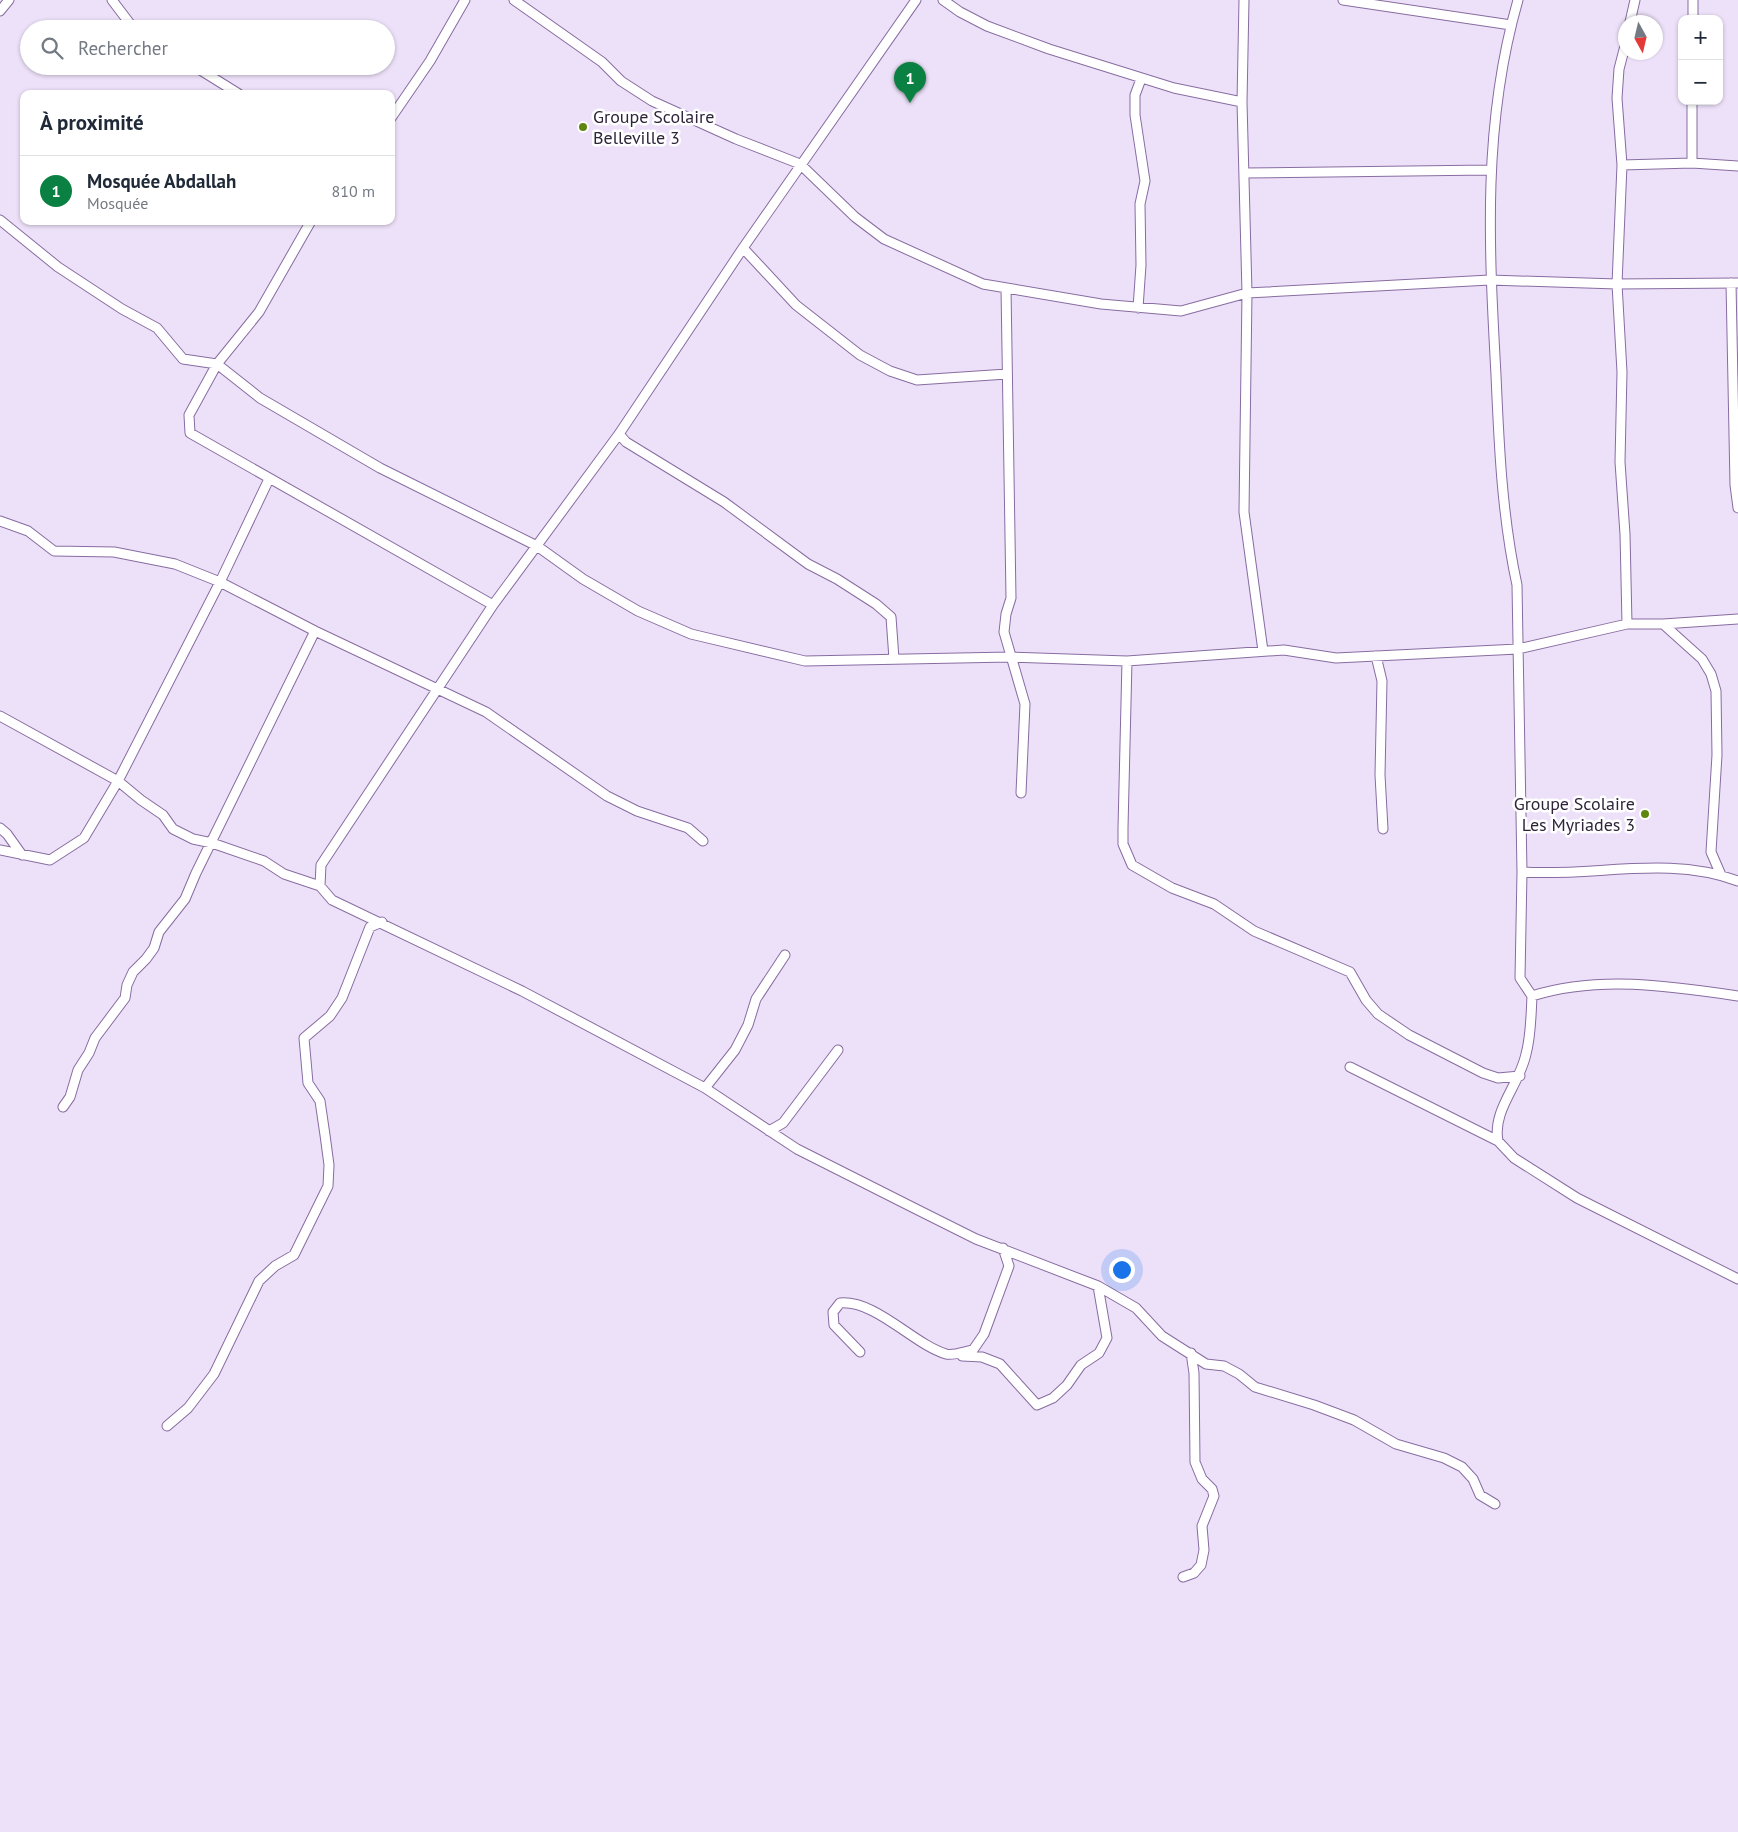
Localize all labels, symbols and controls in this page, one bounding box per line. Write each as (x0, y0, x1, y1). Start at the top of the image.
north arrow (1618, 15, 1663, 60)
map controls (1678, 15, 1723, 105)
button: + (1678, 15, 1723, 60)
search box (20, 20, 395, 75)
icon: search (38, 34, 66, 62)
text: Rechercher (78, 36, 168, 60)
button: − (1678, 60, 1723, 105)
pin: 1 (894, 62, 926, 103)
place label: Groupe Scolaire Belleville 3 (593, 105, 714, 149)
text: À proximité (40, 109, 144, 136)
marker: Groupe Scolaire Belleville 3 (577, 121, 589, 133)
text: Mosquée Abdallah (87, 169, 236, 193)
text: 1 (51, 181, 61, 201)
text: 810 m (332, 181, 375, 201)
text: Mosquée (87, 193, 148, 213)
place label: Groupe Scolaire Les Myriades 3 (1514, 792, 1635, 836)
marker: Groupe Scolaire Les Myriades 3 (1639, 808, 1651, 820)
your location (1109, 1257, 1135, 1283)

